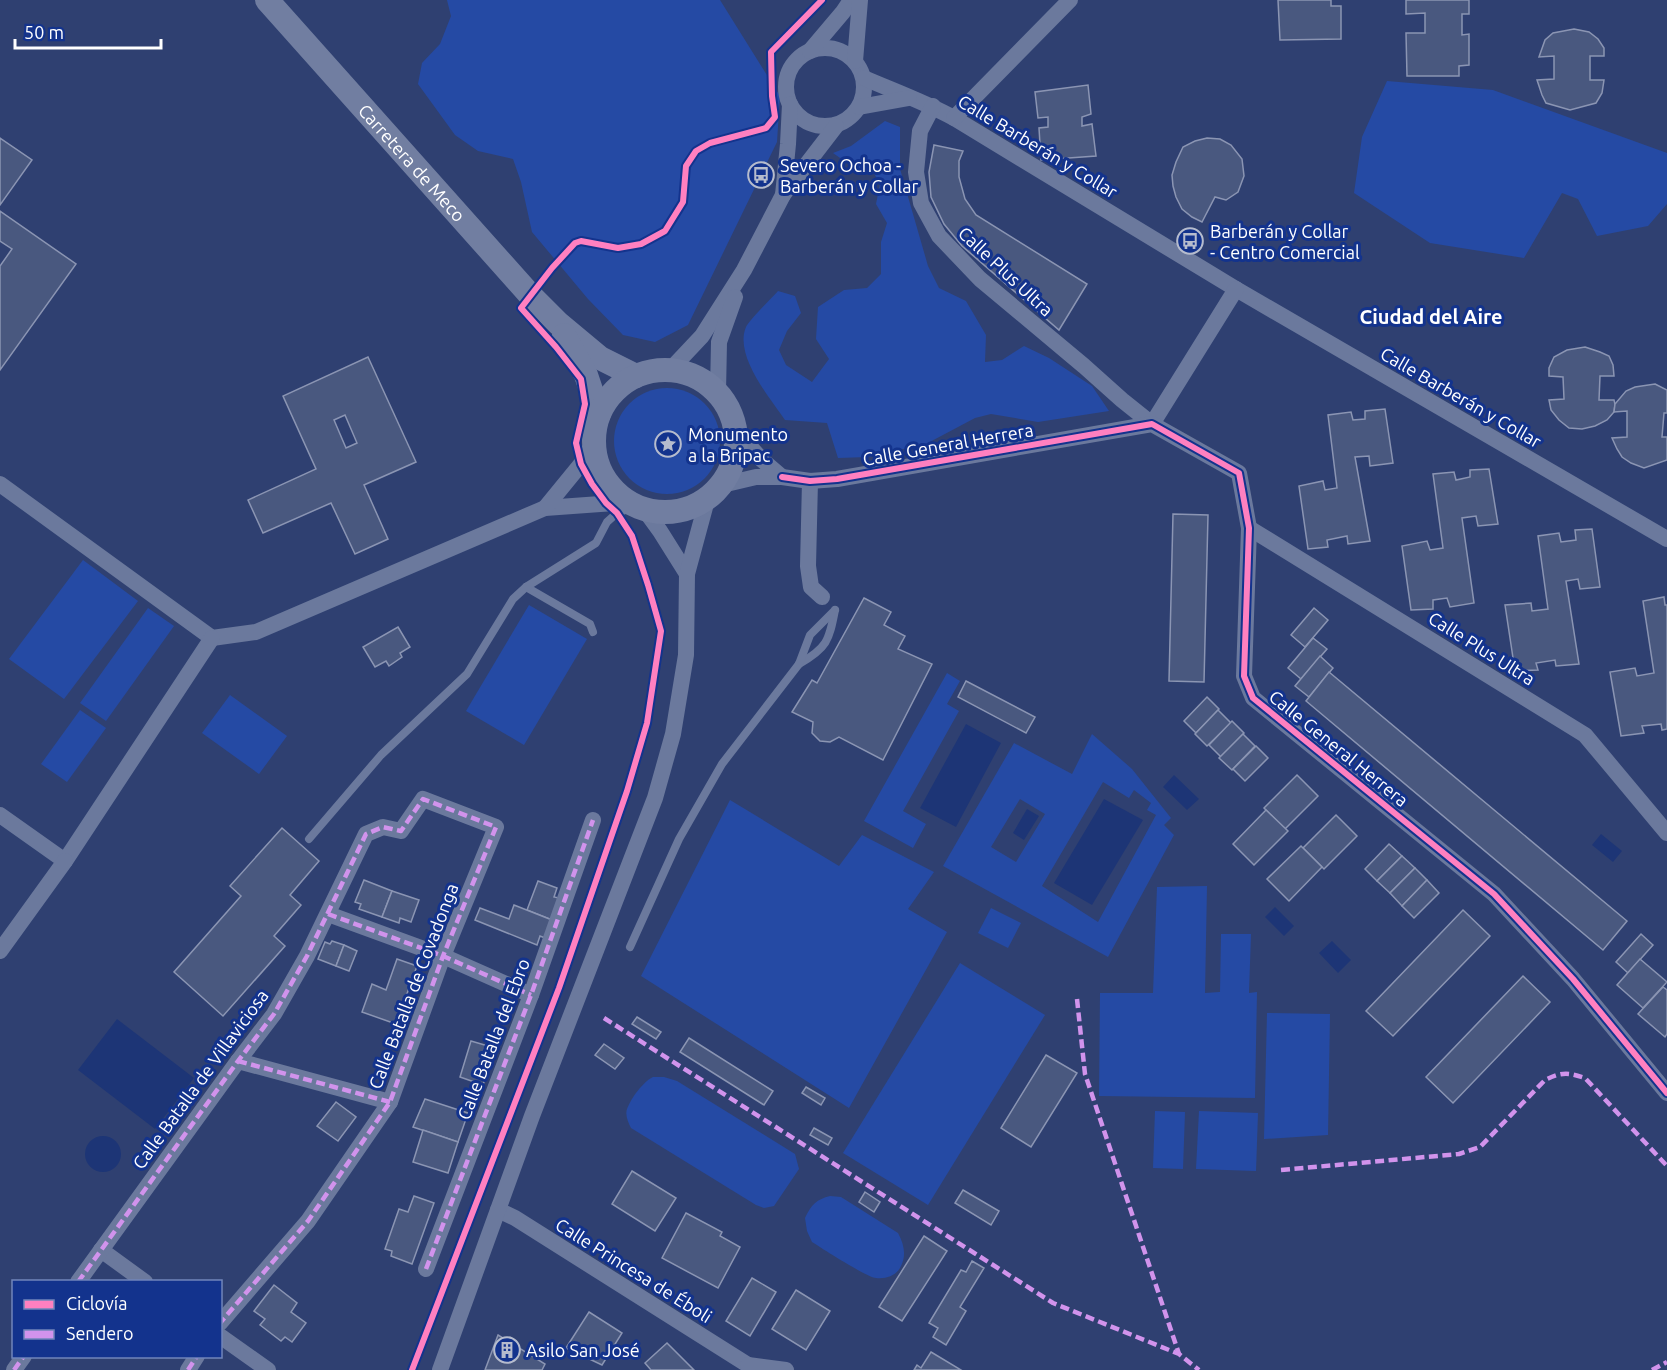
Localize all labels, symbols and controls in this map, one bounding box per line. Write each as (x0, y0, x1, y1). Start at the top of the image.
scale bar (15, 12, 160, 50)
text: 50 m (24, 22, 64, 42)
street label: Calle Barberán y Collar (955, 91, 1121, 202)
street label: Carretera de Meco (355, 100, 470, 225)
place label: Severo Ochoa - Barberán y Collar (780, 155, 918, 196)
bus stop icon: Severo Ochoa - Barberán y Collar (746, 160, 776, 190)
place label: Barberán y Collar - Centro Comercial (1210, 221, 1360, 262)
street label: Calle Plus Ultra (955, 222, 1057, 320)
bus stop icon: Barberán y Collar - Centro Comercial (1175, 226, 1205, 256)
district label: Ciudad del Aire (1359, 305, 1503, 328)
street label: Calle Barberán y Collar (1377, 343, 1545, 451)
street label: Calle General Herrera (861, 419, 1035, 469)
place label: Monumento a la Bripac (688, 424, 788, 465)
place icon: Monumento a la Bripac (653, 429, 683, 459)
street label: Calle Plus Ultra (1425, 607, 1539, 689)
street label: Calle General Herrera (1266, 686, 1412, 810)
street label: Calle Batalla de Covadonga (364, 880, 462, 1092)
street label: Calle Batalla del Ebro (453, 956, 533, 1122)
street label: Calle Batalla de Villaviciosa (128, 985, 272, 1173)
street label: Calle Princesa de Éboli (552, 1213, 716, 1326)
legend (12, 1280, 222, 1358)
text: Ciclovía (66, 1293, 127, 1313)
text: Sendero (66, 1323, 133, 1343)
building icon: Asilo San José (492, 1335, 522, 1365)
place label: Asilo San José (526, 1340, 640, 1360)

